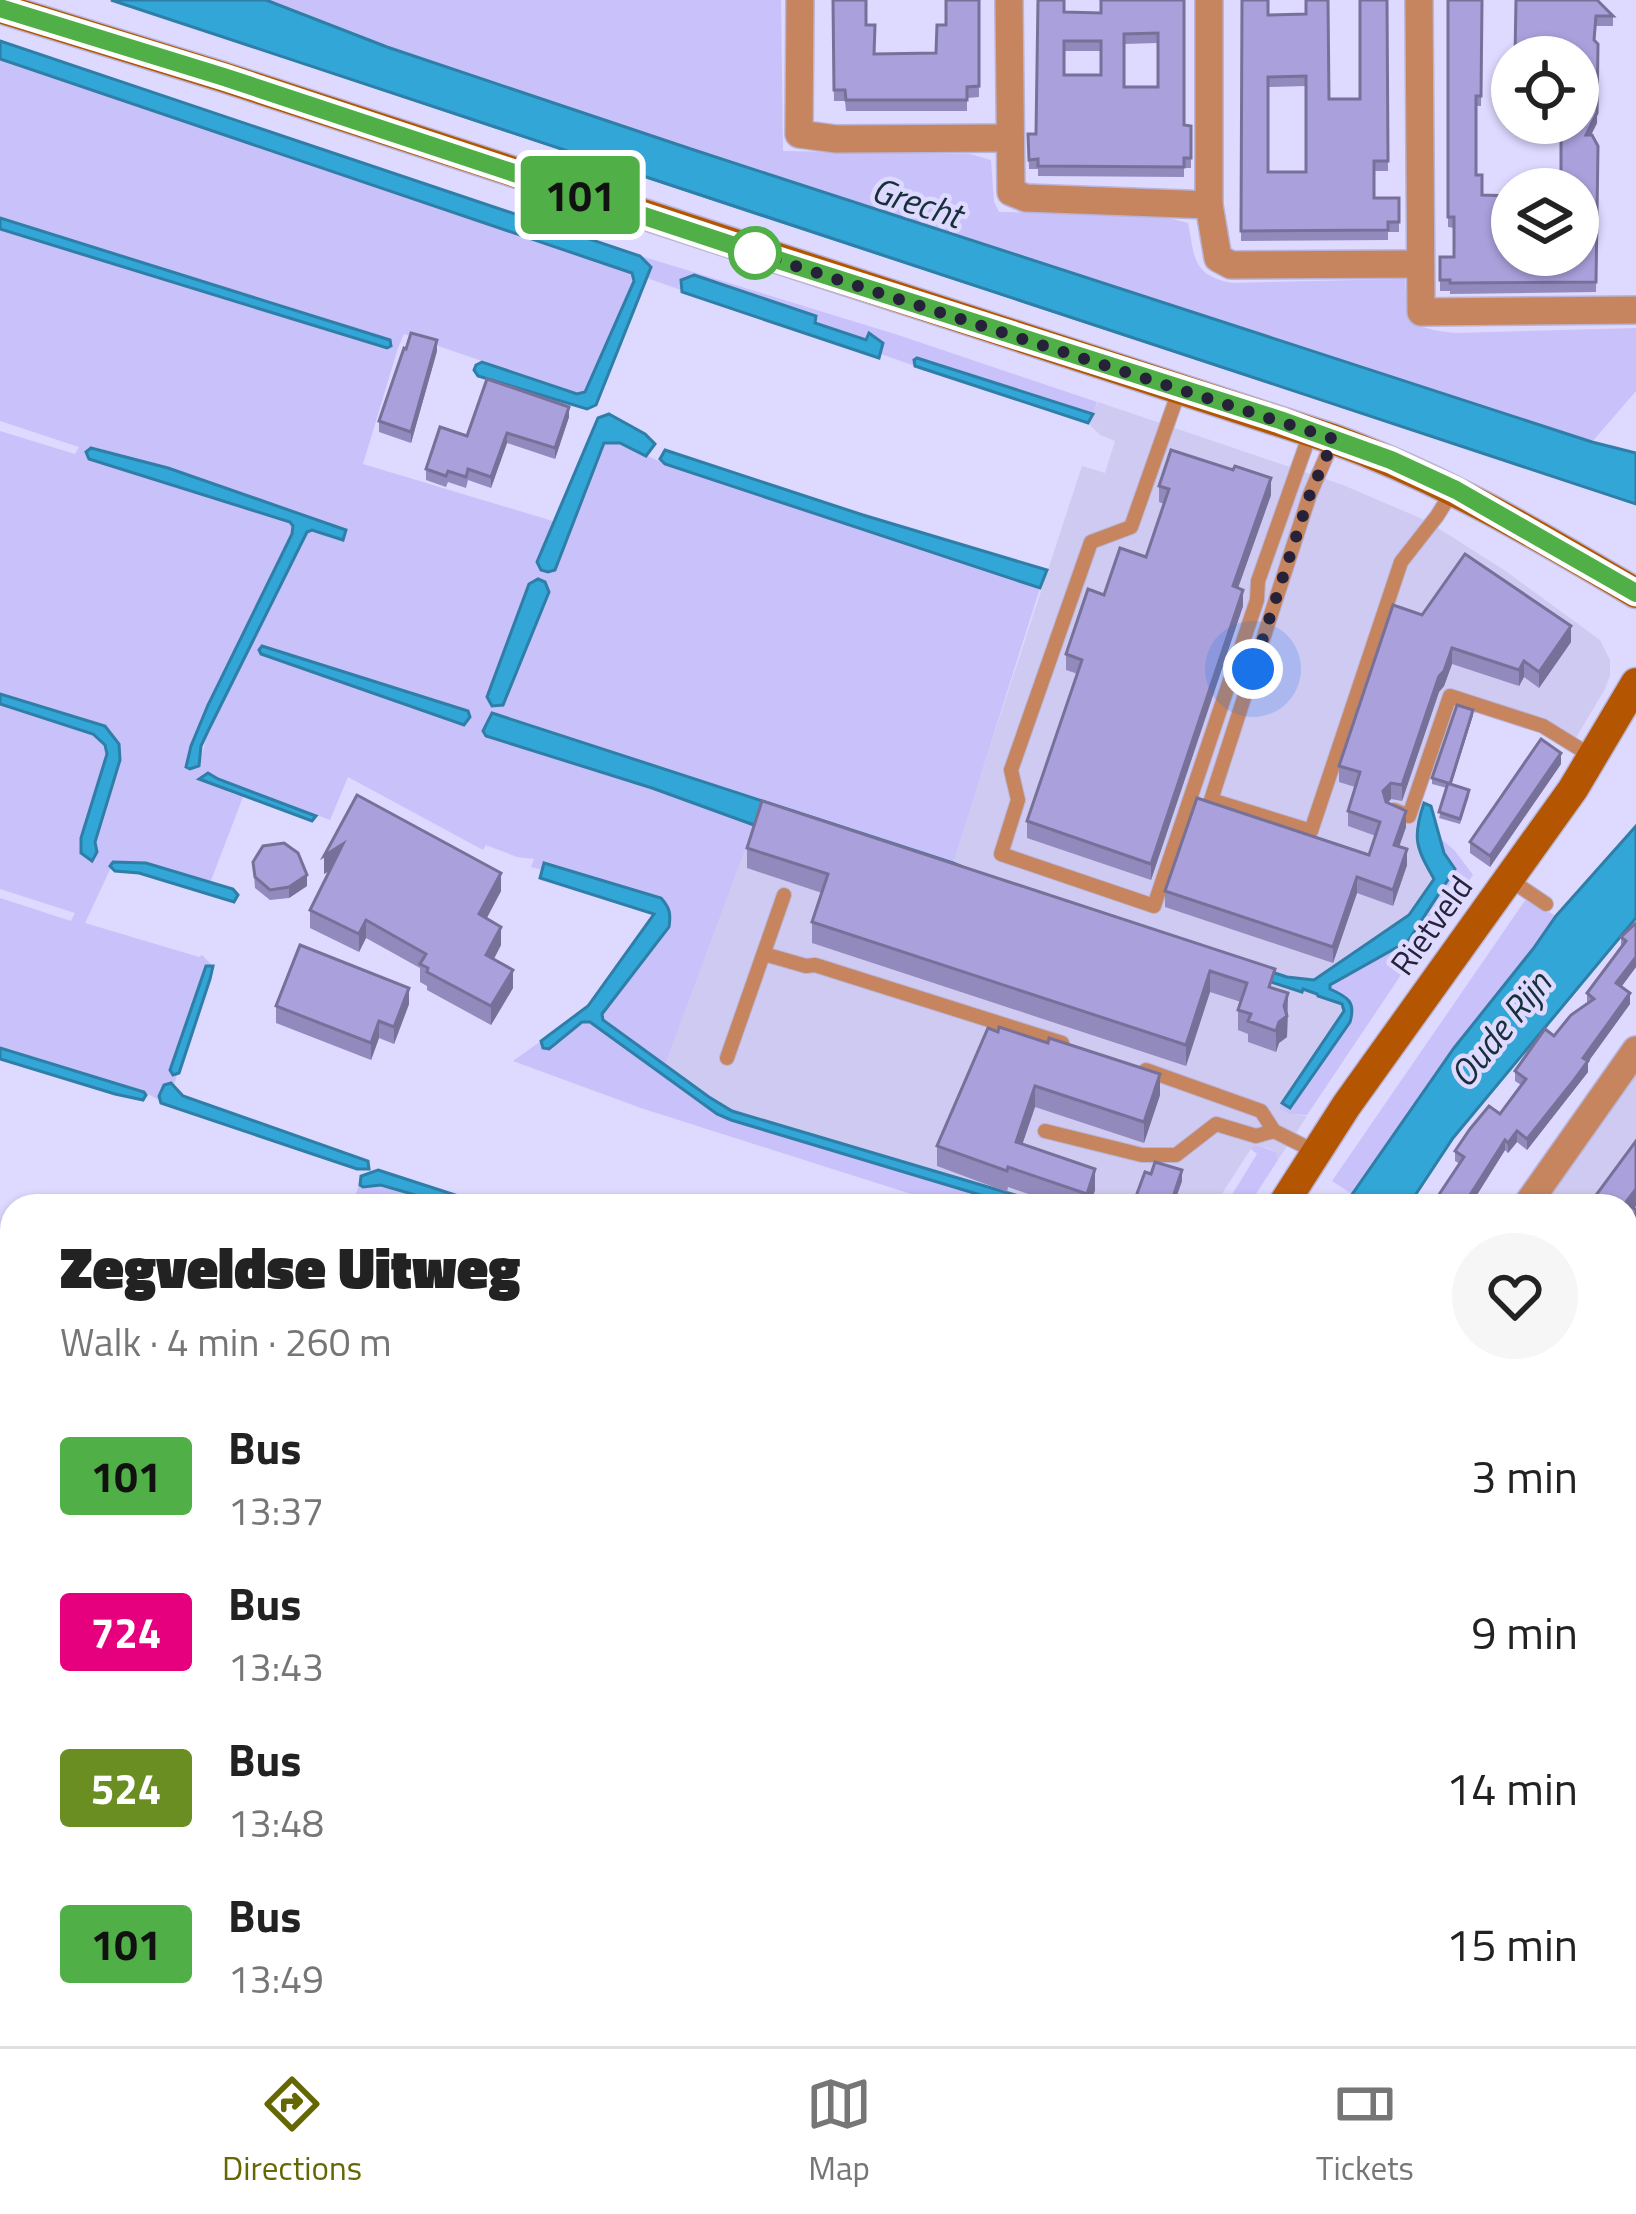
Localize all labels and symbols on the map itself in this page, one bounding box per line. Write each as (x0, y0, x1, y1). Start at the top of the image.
line badge: 101 (511, 156, 649, 234)
water label: Grecht (865, 161, 974, 243)
unlabelled marker (730, 228, 780, 278)
your location (1223, 639, 1283, 699)
street label: Rietveld (1378, 865, 1484, 985)
water label: Oude Rijn (1435, 958, 1564, 1099)

